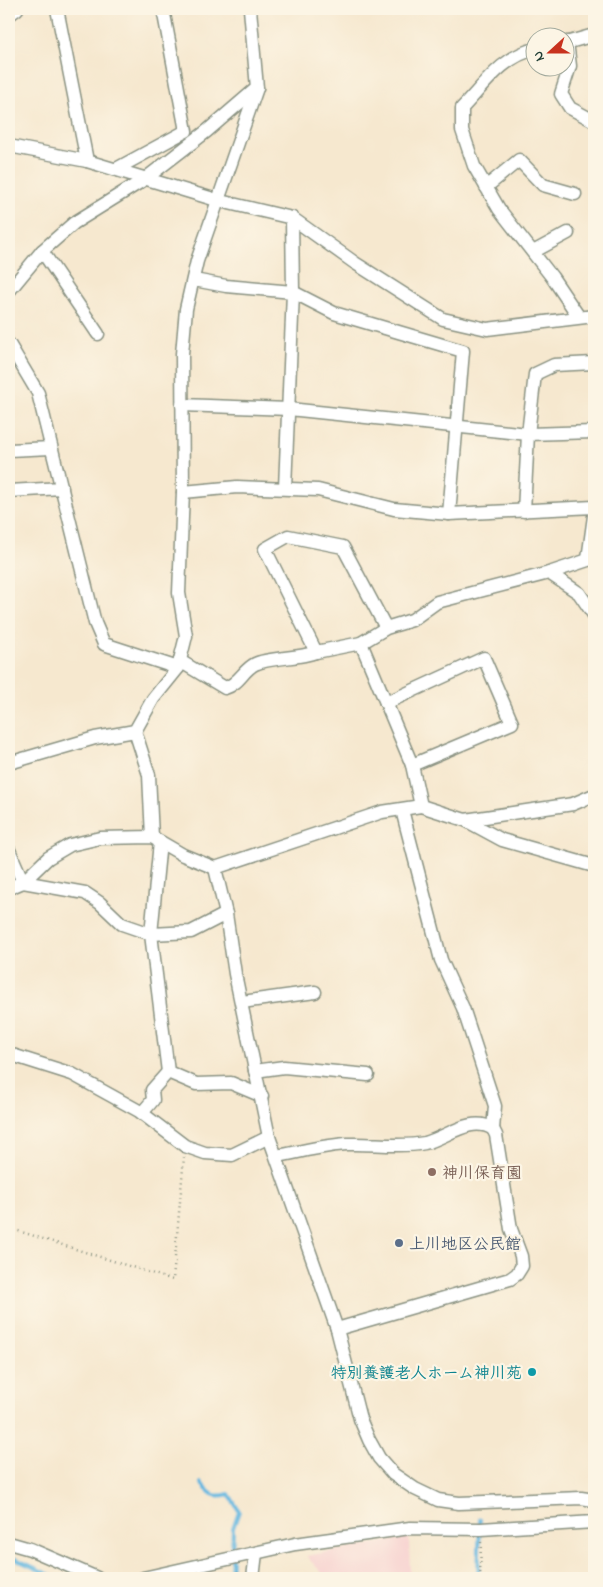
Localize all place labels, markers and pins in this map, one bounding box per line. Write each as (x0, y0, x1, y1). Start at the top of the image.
place label: 神川保育園 (442, 1162, 522, 1186)
marker: 神川保育園 (426, 1166, 438, 1178)
place label: 上川地区公民館 (409, 1233, 521, 1257)
marker: 上川地区公民館 (393, 1237, 405, 1249)
place label: 特別養護老人ホーム神川苑 (331, 1362, 522, 1386)
marker: 特別養護老人ホーム神川苑 (526, 1366, 538, 1378)

